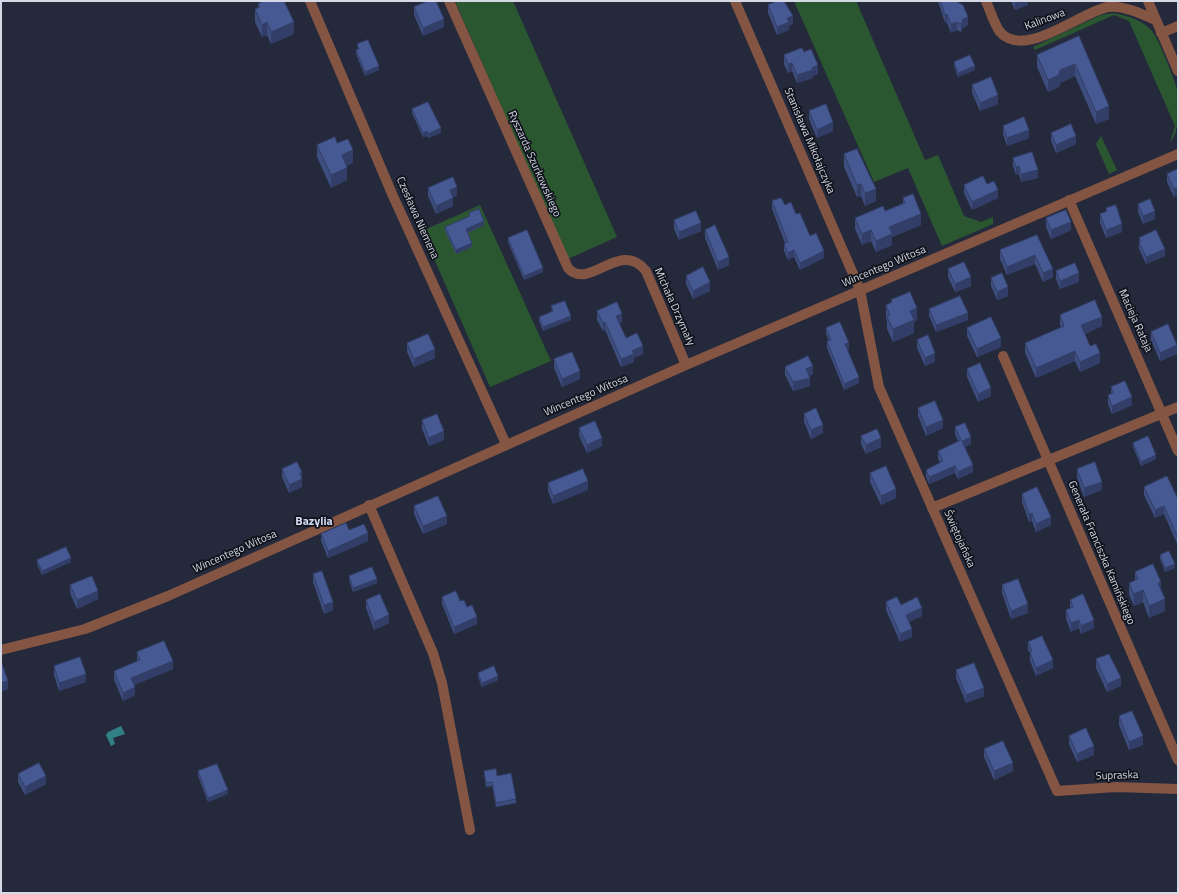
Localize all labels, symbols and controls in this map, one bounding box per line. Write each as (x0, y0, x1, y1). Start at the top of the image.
street label: Kalinowa (1023, 6, 1067, 34)
street label: Stanisława Mikołajczyka (781, 86, 837, 196)
street label: Ryszarda Szurkowskiego (505, 109, 563, 219)
street label: Czesława Niemena (393, 175, 441, 261)
street label: Wincentego Witosa (840, 243, 928, 291)
street label: Michała Drzymały (651, 266, 697, 348)
street label: Macieja Rataja (1115, 288, 1155, 354)
street label: Wincentego Witosa (542, 372, 630, 420)
street label: Generała Franciszka Kamińskiego (1065, 479, 1137, 627)
street label: Świętojańska (940, 508, 978, 570)
district label: Bazylia (295, 515, 333, 529)
street label: Wincentego Witosa (191, 528, 279, 576)
street label: Supraska (1095, 769, 1139, 783)

